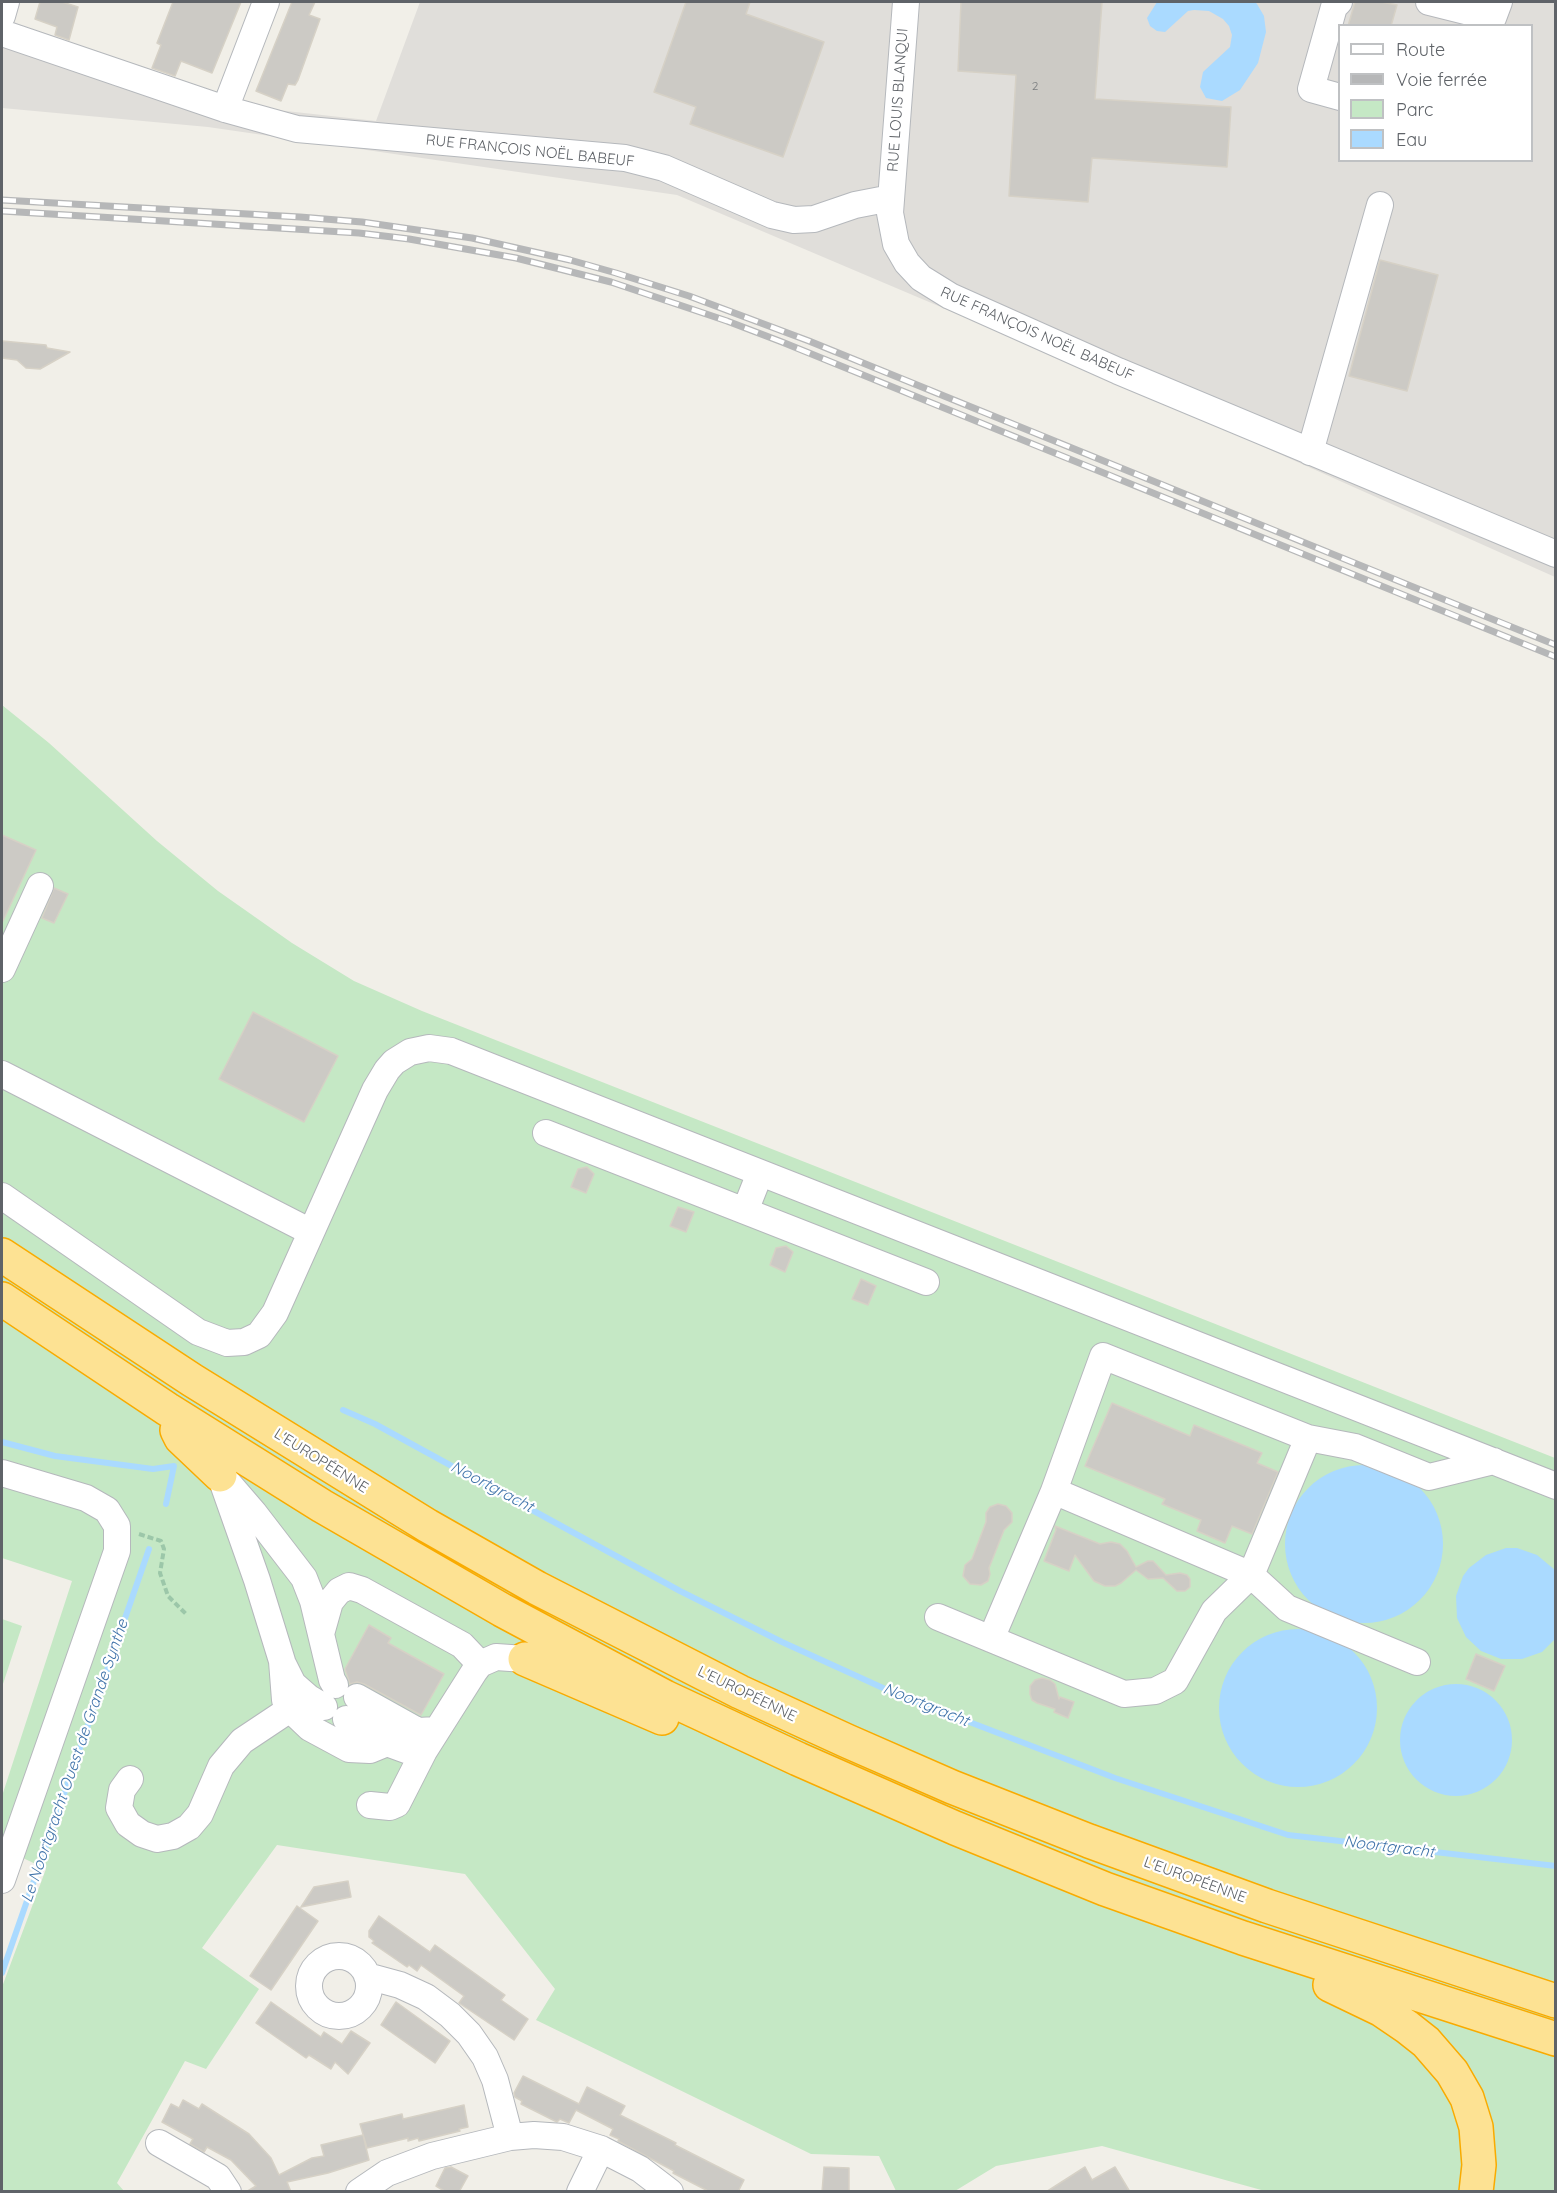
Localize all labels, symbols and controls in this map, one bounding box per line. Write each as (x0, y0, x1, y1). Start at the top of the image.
legend (1338, 24, 1533, 162)
street label: RUE LOUIS BLANQUI (884, 28, 912, 172)
text: Route (1396, 38, 1445, 61)
text: Voie ferrée (1396, 68, 1487, 91)
house number: 2 (1032, 79, 1038, 93)
text: Parc (1396, 98, 1433, 121)
text: Eau (1396, 128, 1427, 151)
street label: RUE FRANÇOIS NOËL BABEUF (425, 131, 635, 171)
street label: RUE FRANÇOIS NOËL BABEUF (937, 283, 1137, 385)
street label: L'EUROPÉENNE (271, 1425, 371, 1497)
water label: Noortgracht (447, 1457, 537, 1517)
water label: Le Noortgracht Ouest de Grande Synthe (17, 1617, 133, 1905)
street label: L'EUROPÉENNE (695, 1662, 799, 1726)
water label: Noortgracht (880, 1679, 972, 1731)
water label: Noortgracht (1343, 1832, 1435, 1862)
street label: L'EUROPÉENNE (1141, 1853, 1249, 1907)

